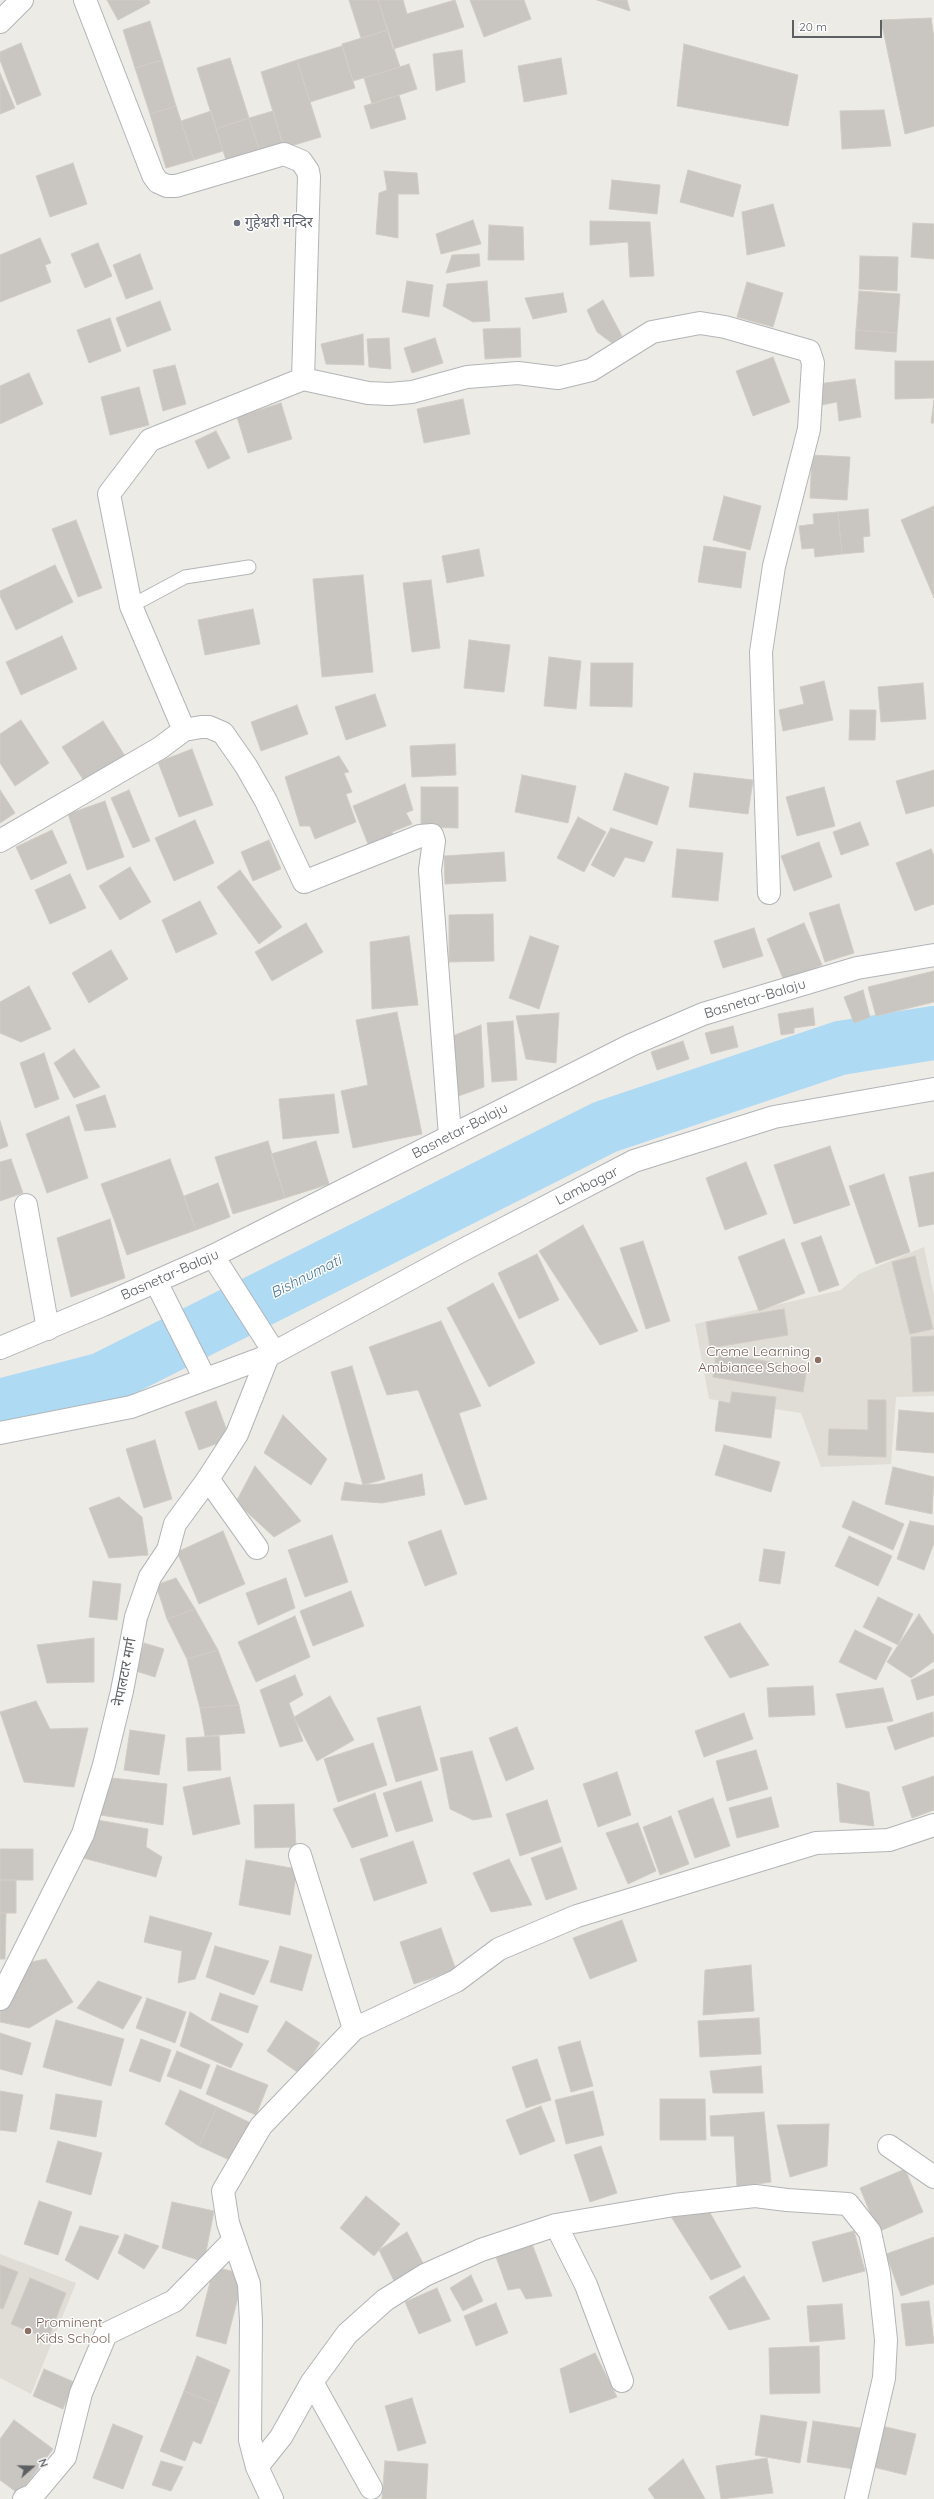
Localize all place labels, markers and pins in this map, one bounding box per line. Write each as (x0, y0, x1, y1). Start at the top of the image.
place label: गुहेश्वरी मन्दिर (245, 215, 313, 231)
marker: गुहेश्वरी मन्दिर (232, 218, 242, 228)
place label: Creme Learning Ambiance School (698, 1344, 810, 1376)
marker: Creme Learning Ambiance School (813, 1355, 823, 1365)
place label: Prominent Kids School (36, 2315, 111, 2348)
marker: Prominent Kids School (23, 2326, 33, 2336)

